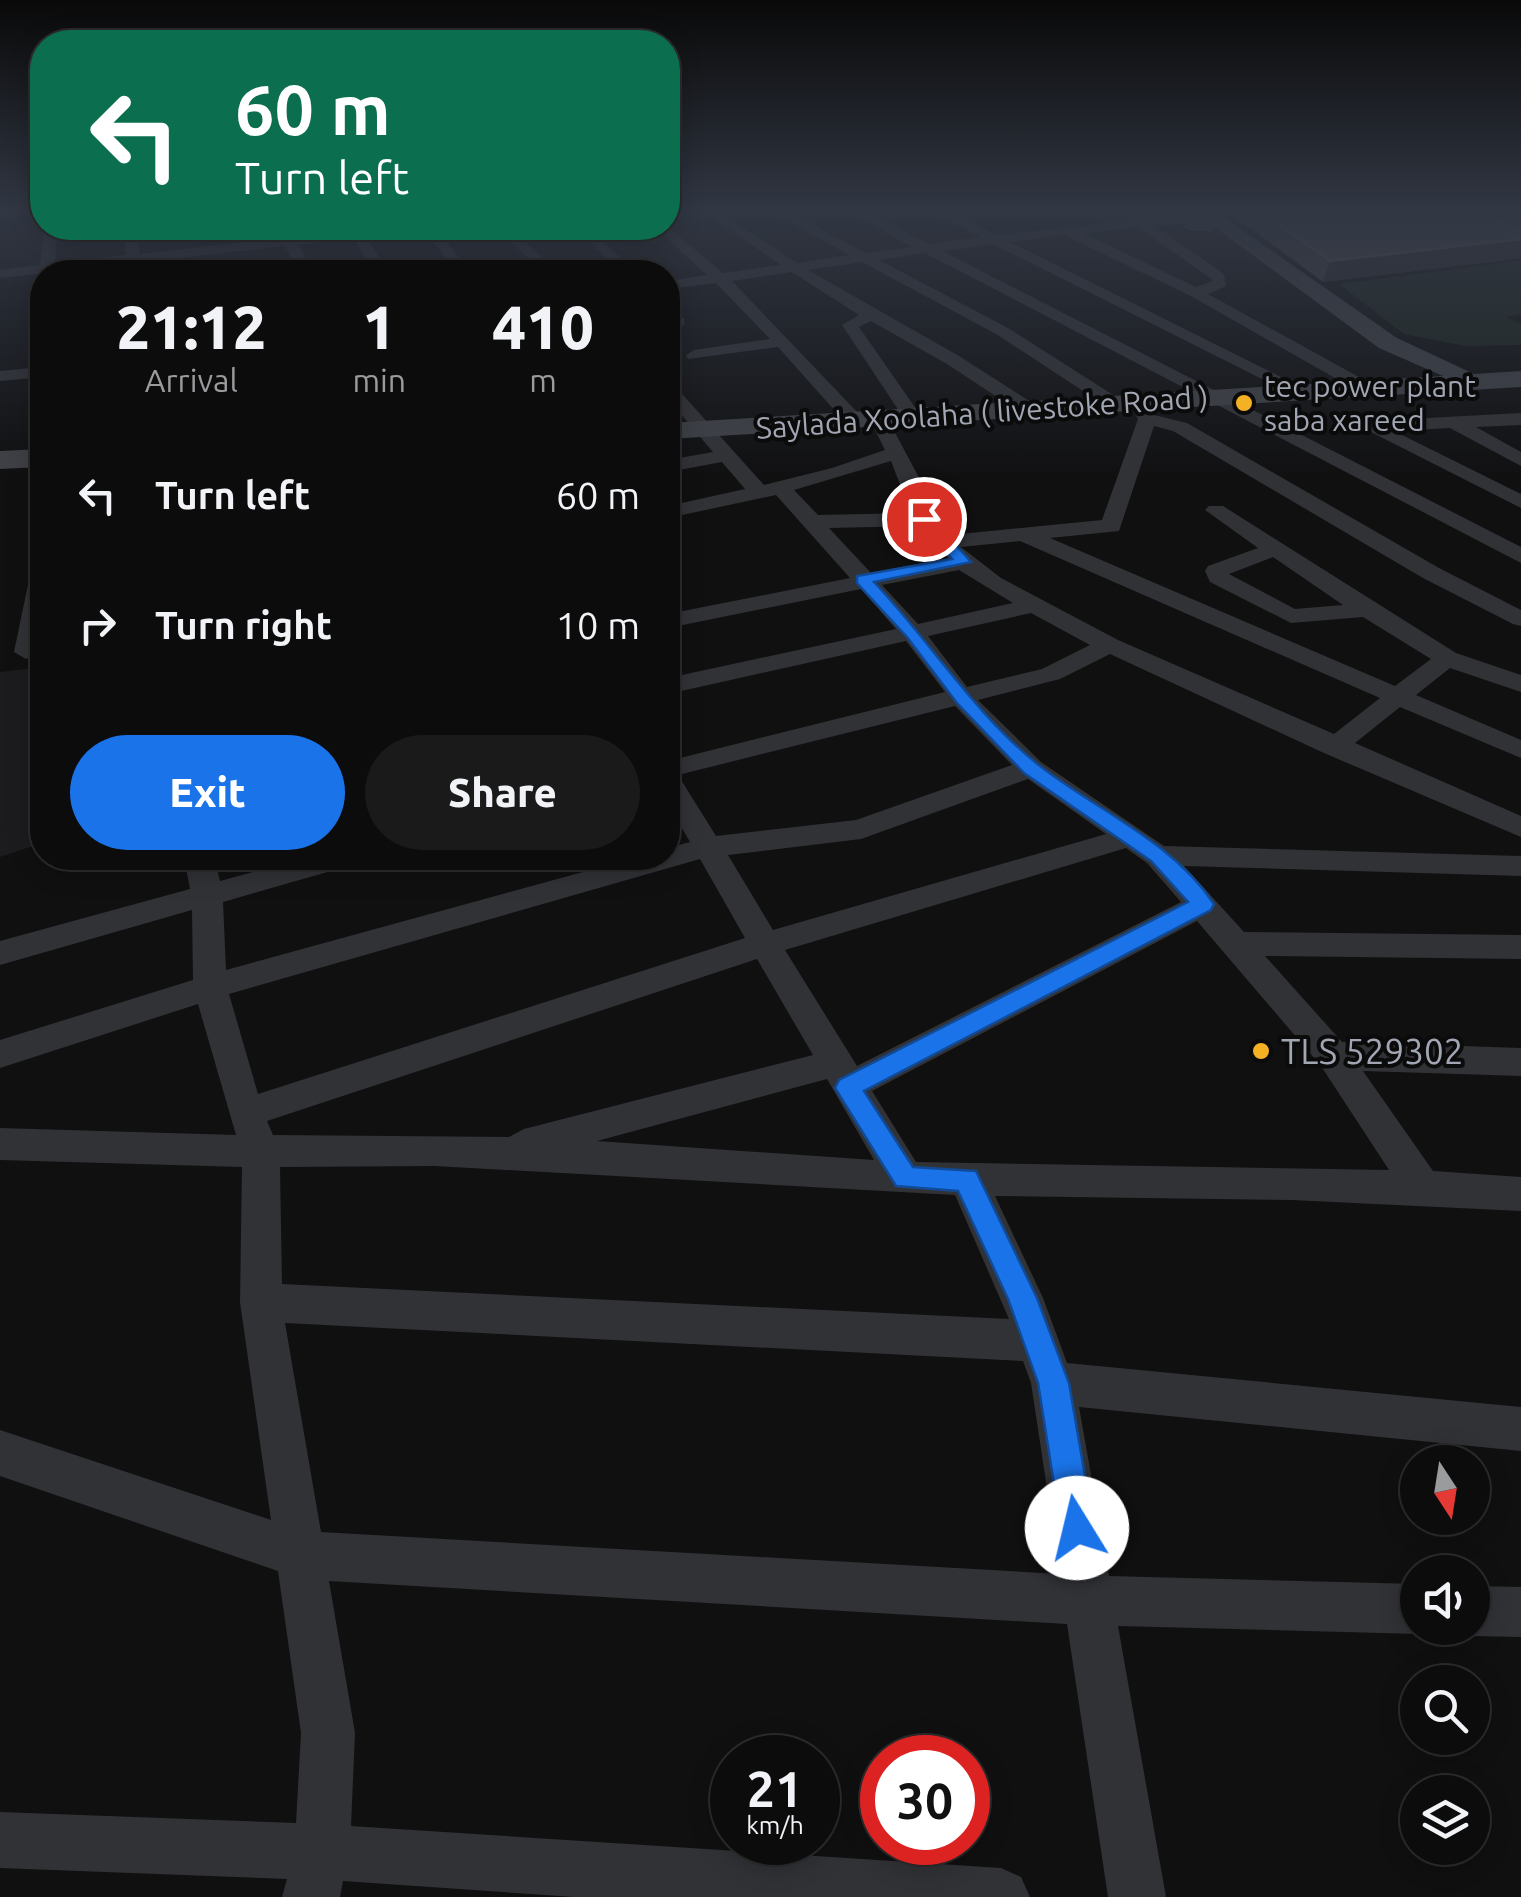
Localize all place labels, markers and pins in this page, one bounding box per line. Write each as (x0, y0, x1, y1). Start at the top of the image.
place label: tec power plant saba xareed (1264, 369, 1476, 437)
marker: tec power plant saba xareed (1233, 392, 1255, 414)
pin (882, 477, 967, 562)
place label: TLS 529302 (1281, 1031, 1464, 1071)
marker: TLS 529302 (1250, 1040, 1272, 1062)

